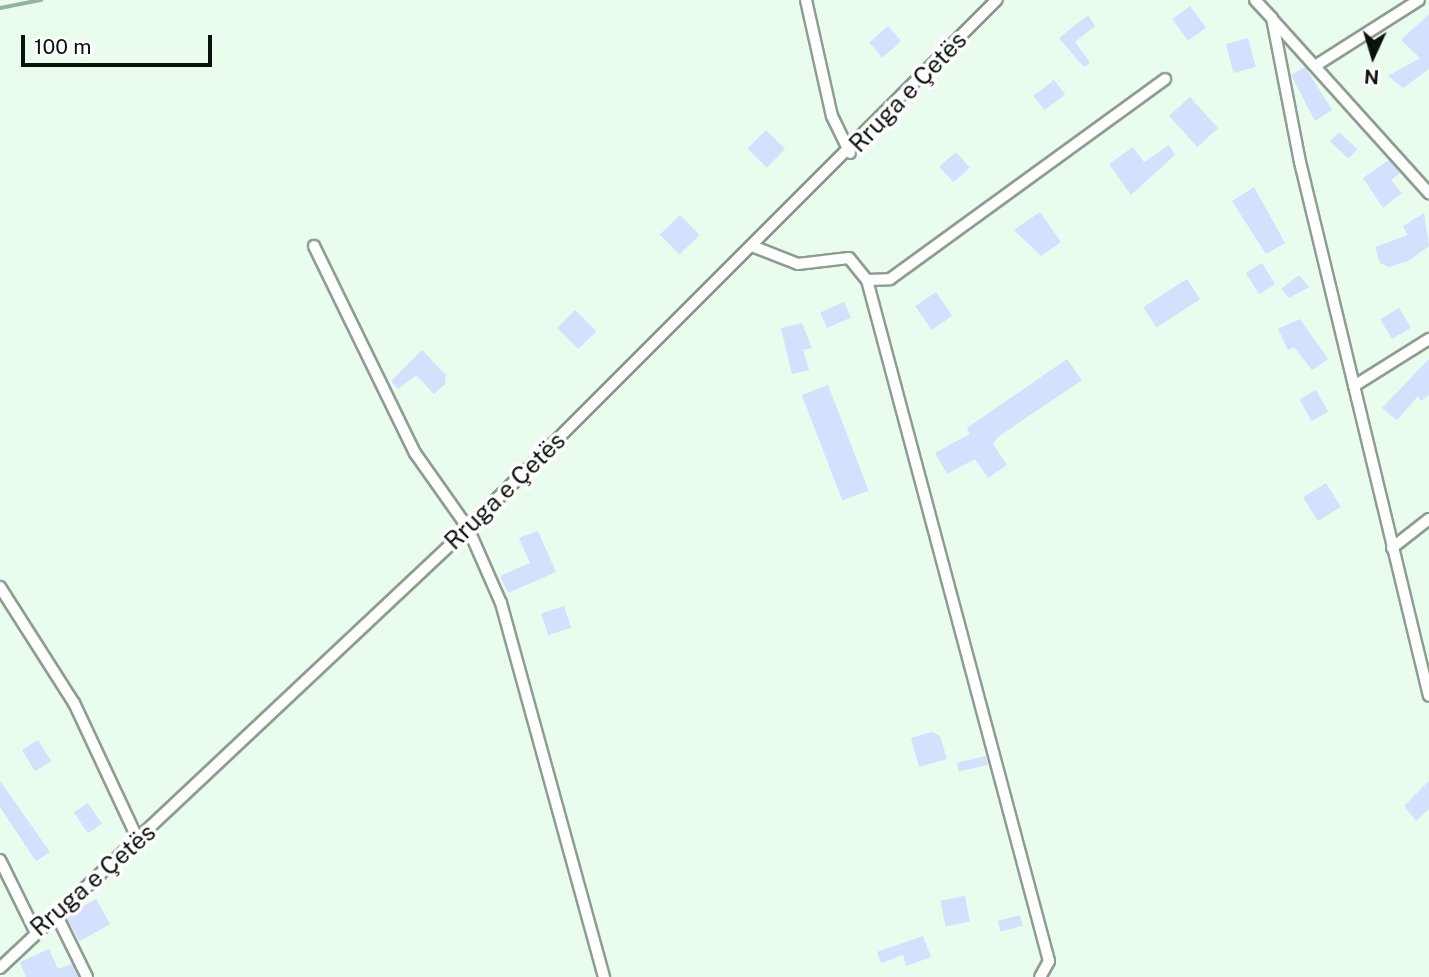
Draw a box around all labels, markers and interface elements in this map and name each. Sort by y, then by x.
scale bar [24,21,215,65]
north arrow [1338,21,1408,91]
street label: Rruga e Çetës [843,26,973,158]
text: 100 m [34,34,91,59]
text: N [1363,65,1380,88]
street label: Rruga e Çetës [439,426,571,556]
street label: Rruga e Çetës [24,818,162,942]

